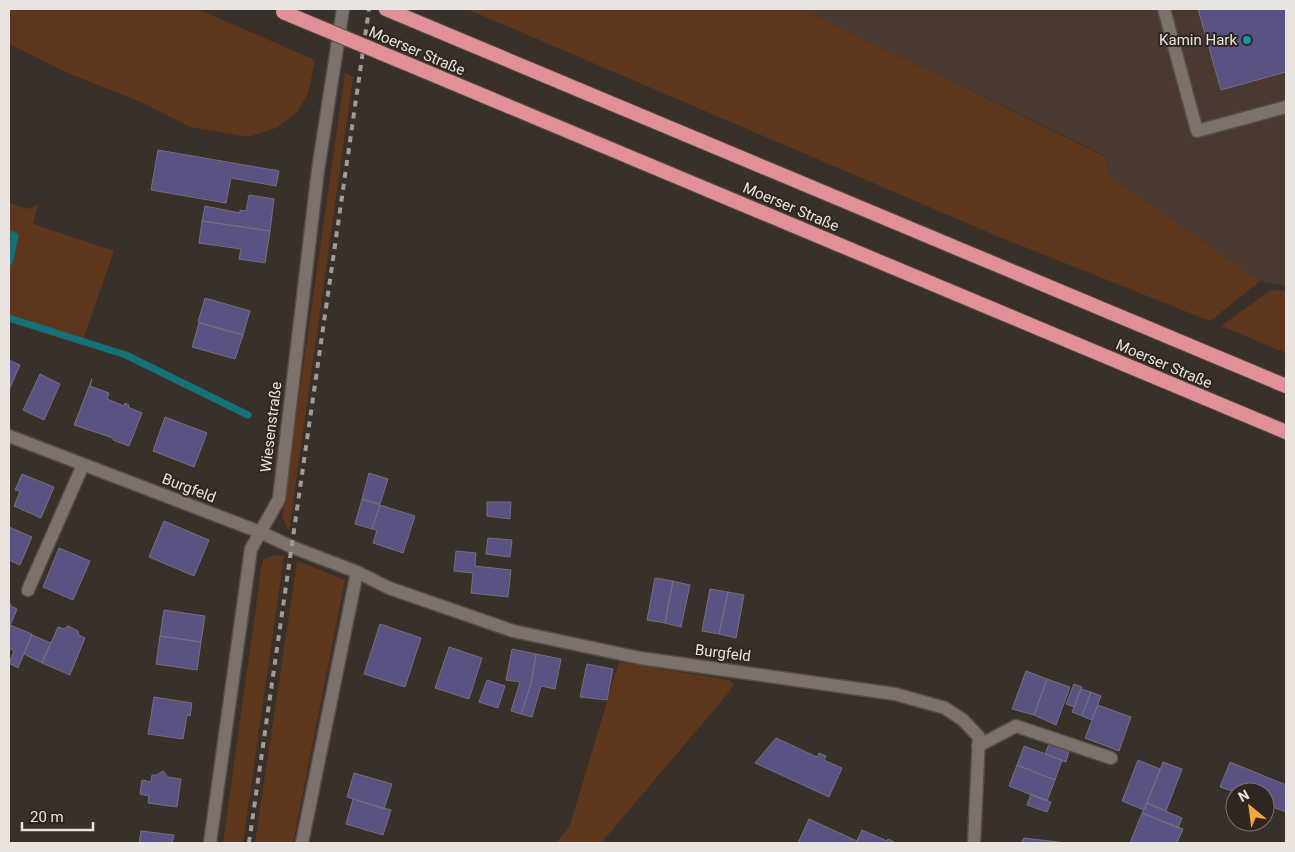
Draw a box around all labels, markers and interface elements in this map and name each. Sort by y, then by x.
street label: Moerser Straße [366,23,468,79]
place label: Kamin Hark [1159,31,1237,49]
marker: Kamin Hark [1241,34,1253,46]
street label: Moerser Straße [740,179,842,235]
street label: Moerser Straße [1113,336,1215,392]
street label: Wiesenstraße [256,381,286,473]
street label: Burgfeld [160,470,218,506]
street label: Burgfeld [694,641,752,665]
north arrow [1225,782,1275,832]
text: N [1235,786,1252,805]
scale bar [22,800,94,832]
text: 20 m [30,808,64,826]

